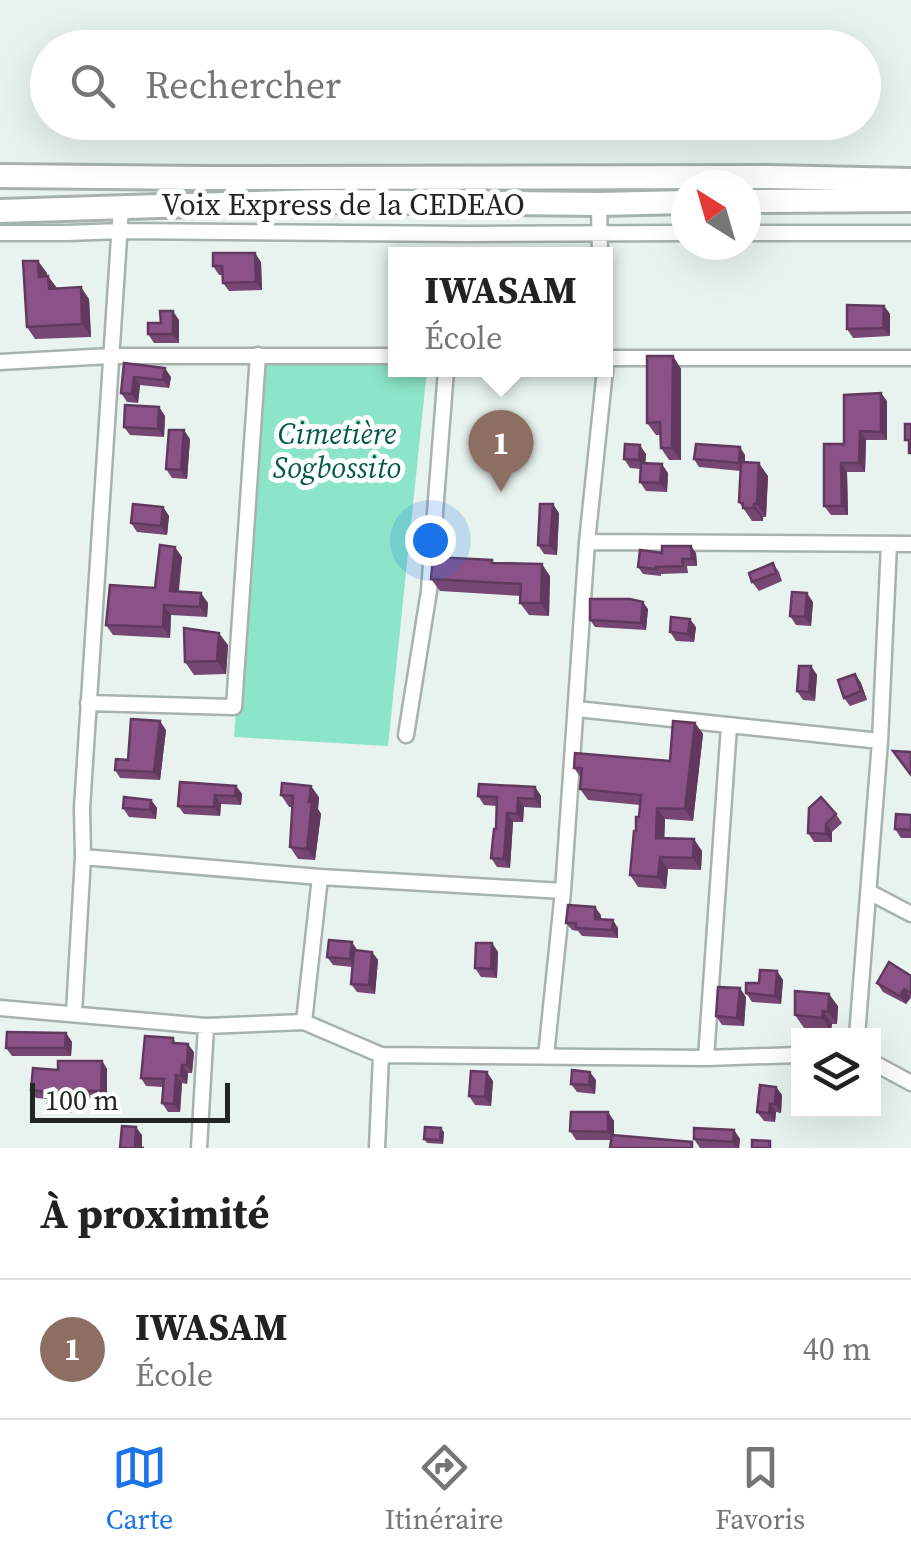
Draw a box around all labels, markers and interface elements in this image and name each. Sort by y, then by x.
search box [30,30,881,140]
icon: search [65,58,120,113]
text: Rechercher [145,59,341,111]
north arrow [671,170,761,260]
street label: Voix Express de la CEDEAO [161,184,525,225]
popup [388,247,613,377]
text: IWASAM [424,264,577,316]
text: École [424,316,502,360]
pin: 1 [468,410,534,492]
park label: Cimetière Sogbossito [273,413,401,488]
your location [405,515,456,566]
map controls [791,1028,881,1118]
button: layers [791,1028,881,1118]
scale bar [30,1078,230,1122]
text: 100 m [45,1081,119,1119]
text: À proximité [40,1184,269,1242]
text: IWASAM [135,1301,288,1353]
text: 1 [64,1327,81,1371]
text: 40 m [803,1327,871,1371]
text: École [135,1353,213,1397]
tab: Carte [106,1440,173,1538]
tab: Itinéraire [385,1440,504,1538]
tab: Favoris [715,1440,805,1538]

